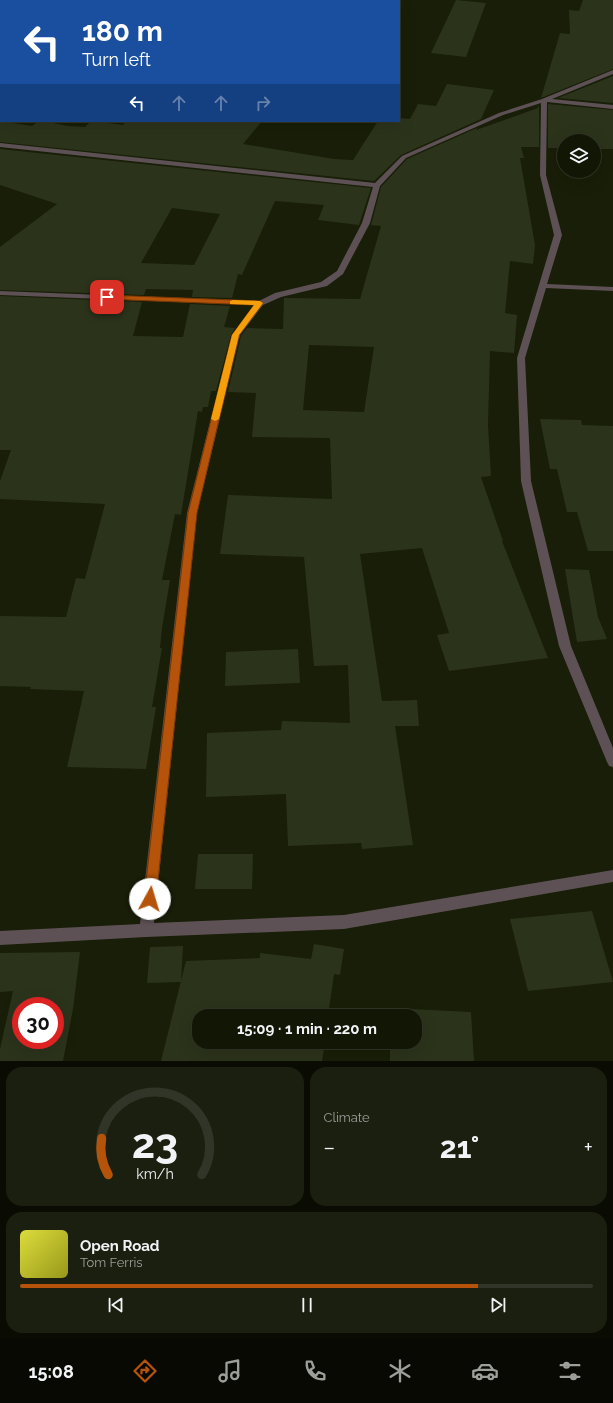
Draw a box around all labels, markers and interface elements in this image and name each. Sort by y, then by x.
text: 180 m [82,15,163,48]
icon: left [16,16,68,68]
text: Turn left [82,49,151,70]
icon: left [126,92,148,114]
icon: ahead [168,92,190,114]
icon: ahead [210,92,232,114]
icon: right [252,92,274,114]
map controls [557,134,601,178]
button: layers [557,134,601,178]
pin [90,280,124,314]
icon: arrive [96,286,118,308]
position arrow [129,878,171,920]
speed limit sign: 30 [12,997,64,1049]
text: 15:09 · 1 min · 220 m [237,1020,377,1038]
text: Climate [324,1110,370,1125]
text: 23 [131,1118,178,1167]
text: 21° [440,1130,479,1165]
text: − [324,1134,335,1160]
text: + [584,1134,593,1160]
text: km/h [136,1165,174,1181]
text: Open Road [80,1237,160,1255]
text: Tom Ferris [80,1255,143,1270]
icon: previous [105,1294,127,1316]
icon: pause [296,1294,318,1316]
icon: next [487,1294,509,1316]
icon: directions [131,1357,159,1385]
icon: music [216,1357,244,1385]
icon: phone [301,1357,329,1385]
icon: climate [386,1357,414,1385]
icon: car [471,1357,499,1385]
icon: filters [556,1357,584,1385]
text: 15:08 [29,1361,74,1382]

